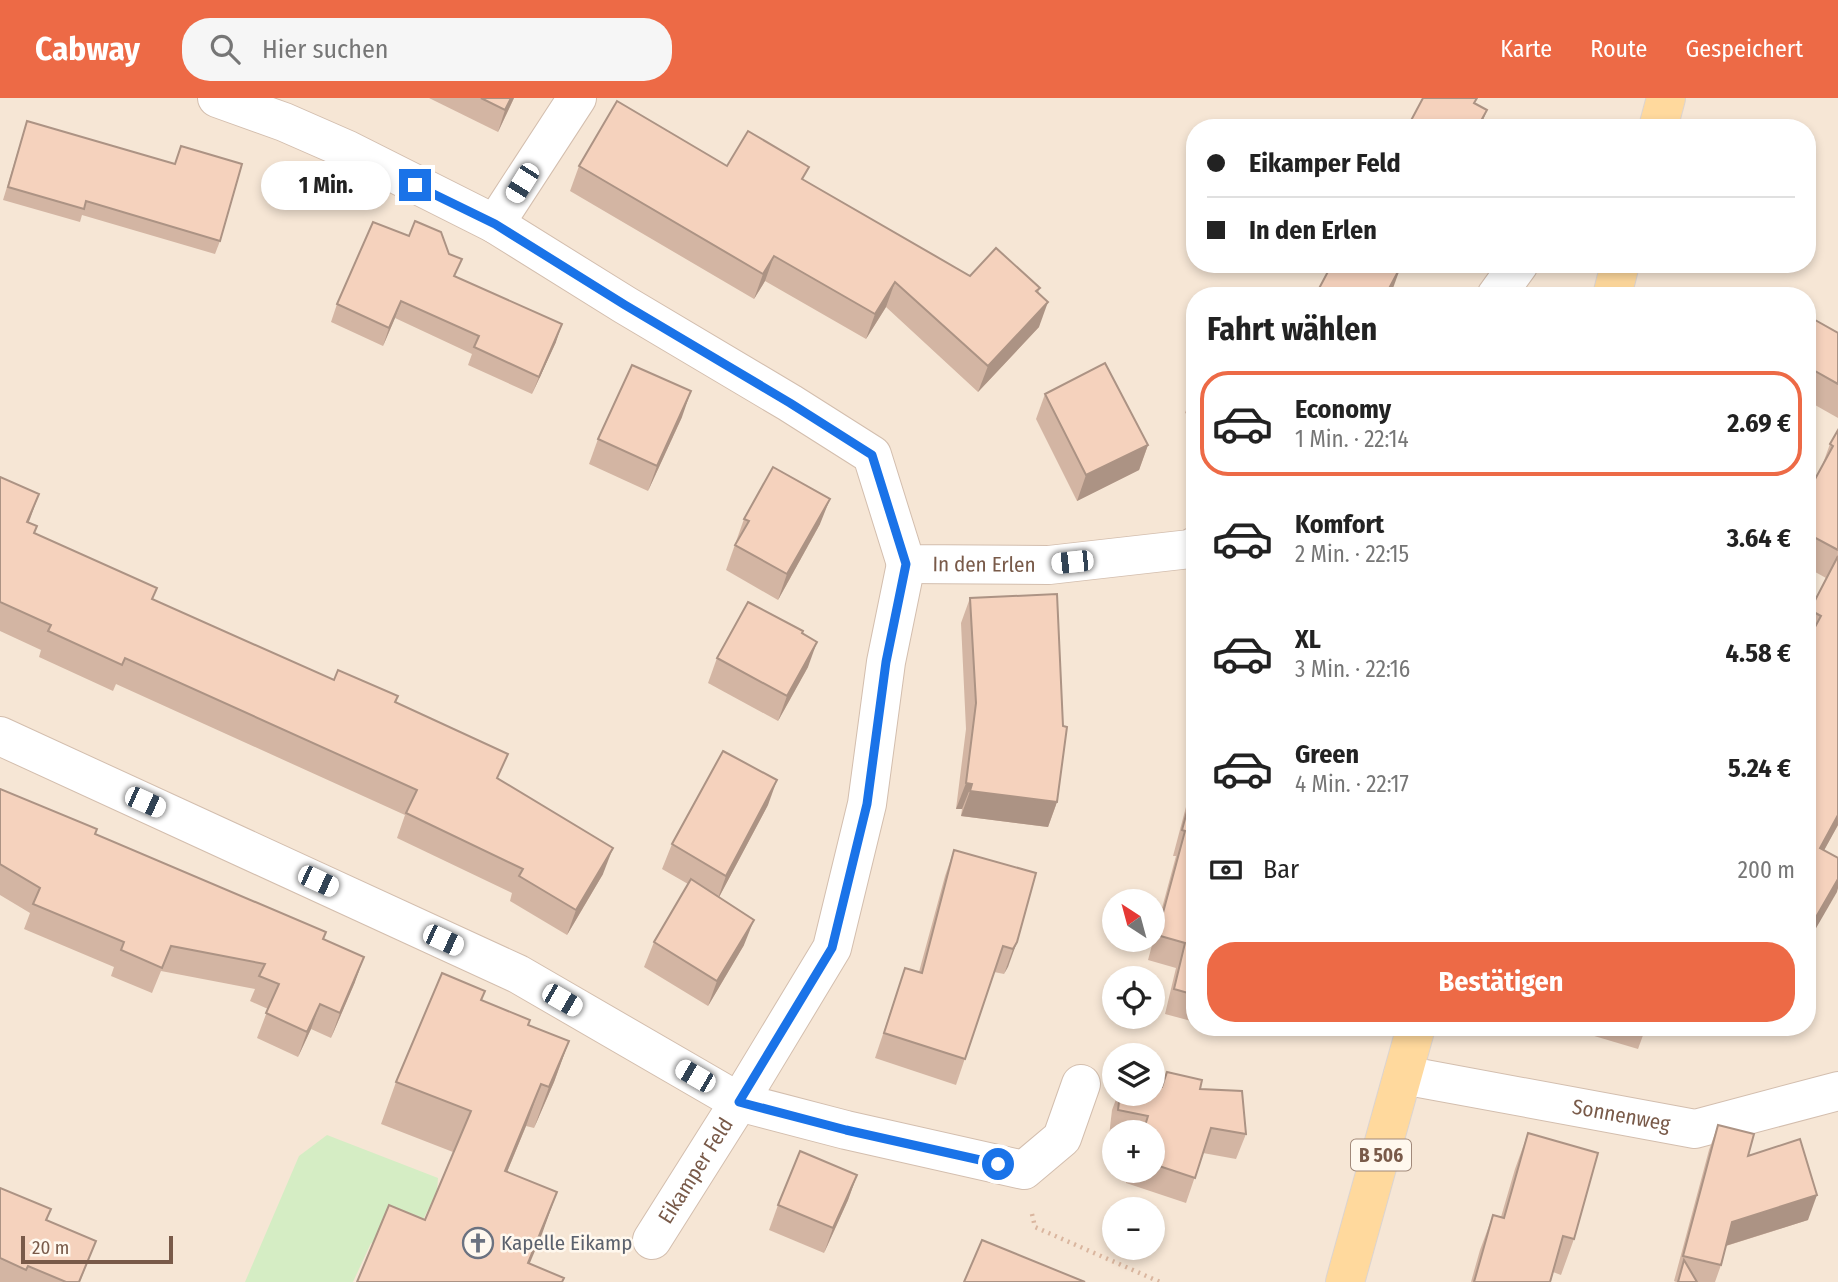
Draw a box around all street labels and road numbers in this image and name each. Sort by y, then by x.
street label: In den Erlen [932,551,1036,578]
street label: Sonnenweg [1570,1094,1673,1137]
street label: Eikamper Feld [653,1113,739,1229]
road number: B 506 [1351,1140,1411,1170]

